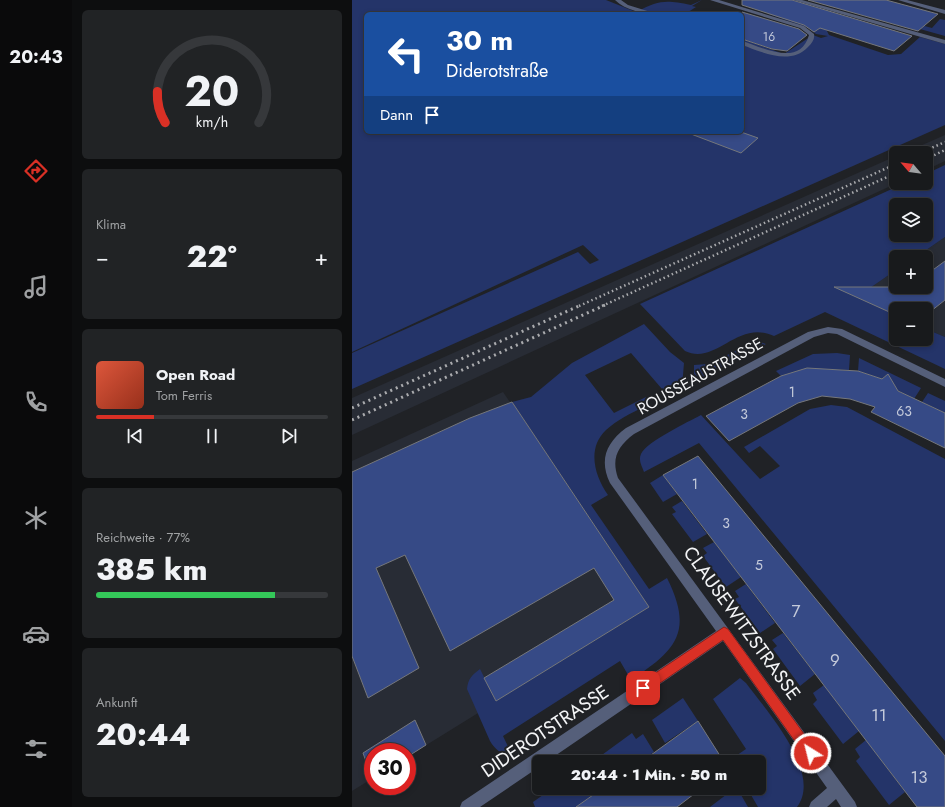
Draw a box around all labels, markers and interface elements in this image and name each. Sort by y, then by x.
text: 30 m [446,20,513,61]
icon: left [380,28,432,80]
house number: 16 [763,28,775,46]
text: 20:43 [9,44,63,70]
text: Diderotstraße [446,58,548,84]
text: 20 [185,61,239,122]
text: Dann [380,104,413,126]
icon: arrive [421,104,443,126]
text: km/h [196,111,228,131]
north arrow [889,146,933,190]
map controls [889,146,933,346]
icon: directions [22,157,50,185]
button: layers [889,198,933,242]
text: Klima [96,215,126,234]
text: 22° [187,235,237,278]
text: − [96,241,109,273]
text: + [314,241,328,273]
button: + [889,250,933,294]
icon: music [22,273,50,301]
button: − [889,302,933,346]
street label: ROUSSEAUSTRASSE [633,332,767,420]
text: Open Road [156,364,235,386]
house number: 1 [789,382,795,402]
text: Tom Ferris [156,386,212,405]
icon: phone [22,388,50,416]
house number: 63 [896,401,912,421]
house number: 3 [740,404,748,424]
icon: previous [124,425,146,447]
icon: pause [201,425,223,447]
icon: next [278,425,300,447]
house number: 1 [692,474,698,494]
icon: climate [22,504,50,532]
house number: 3 [722,513,730,533]
text: Reichweite · 77% [96,528,190,547]
street label: CLAUSEWITZSTRASSE [677,540,807,706]
text: 385 km [96,548,207,591]
house number: 5 [755,555,763,575]
house number: 7 [792,599,801,623]
icon: car [22,620,50,648]
house number: 9 [830,648,840,672]
pin [626,671,660,705]
icon: arrive [632,677,654,699]
street label: DIDEROTSTRASSE [476,678,614,784]
text: Ankunft [96,693,137,712]
house number: 11 [871,703,887,727]
text: 20:44 [96,713,191,756]
position arrow [790,732,832,774]
icon: filters [22,735,50,763]
speed limit sign: 30 [364,743,416,795]
text: 20:44 · 1 Min. · 50 m [571,764,727,786]
house number: 13 [911,765,927,789]

